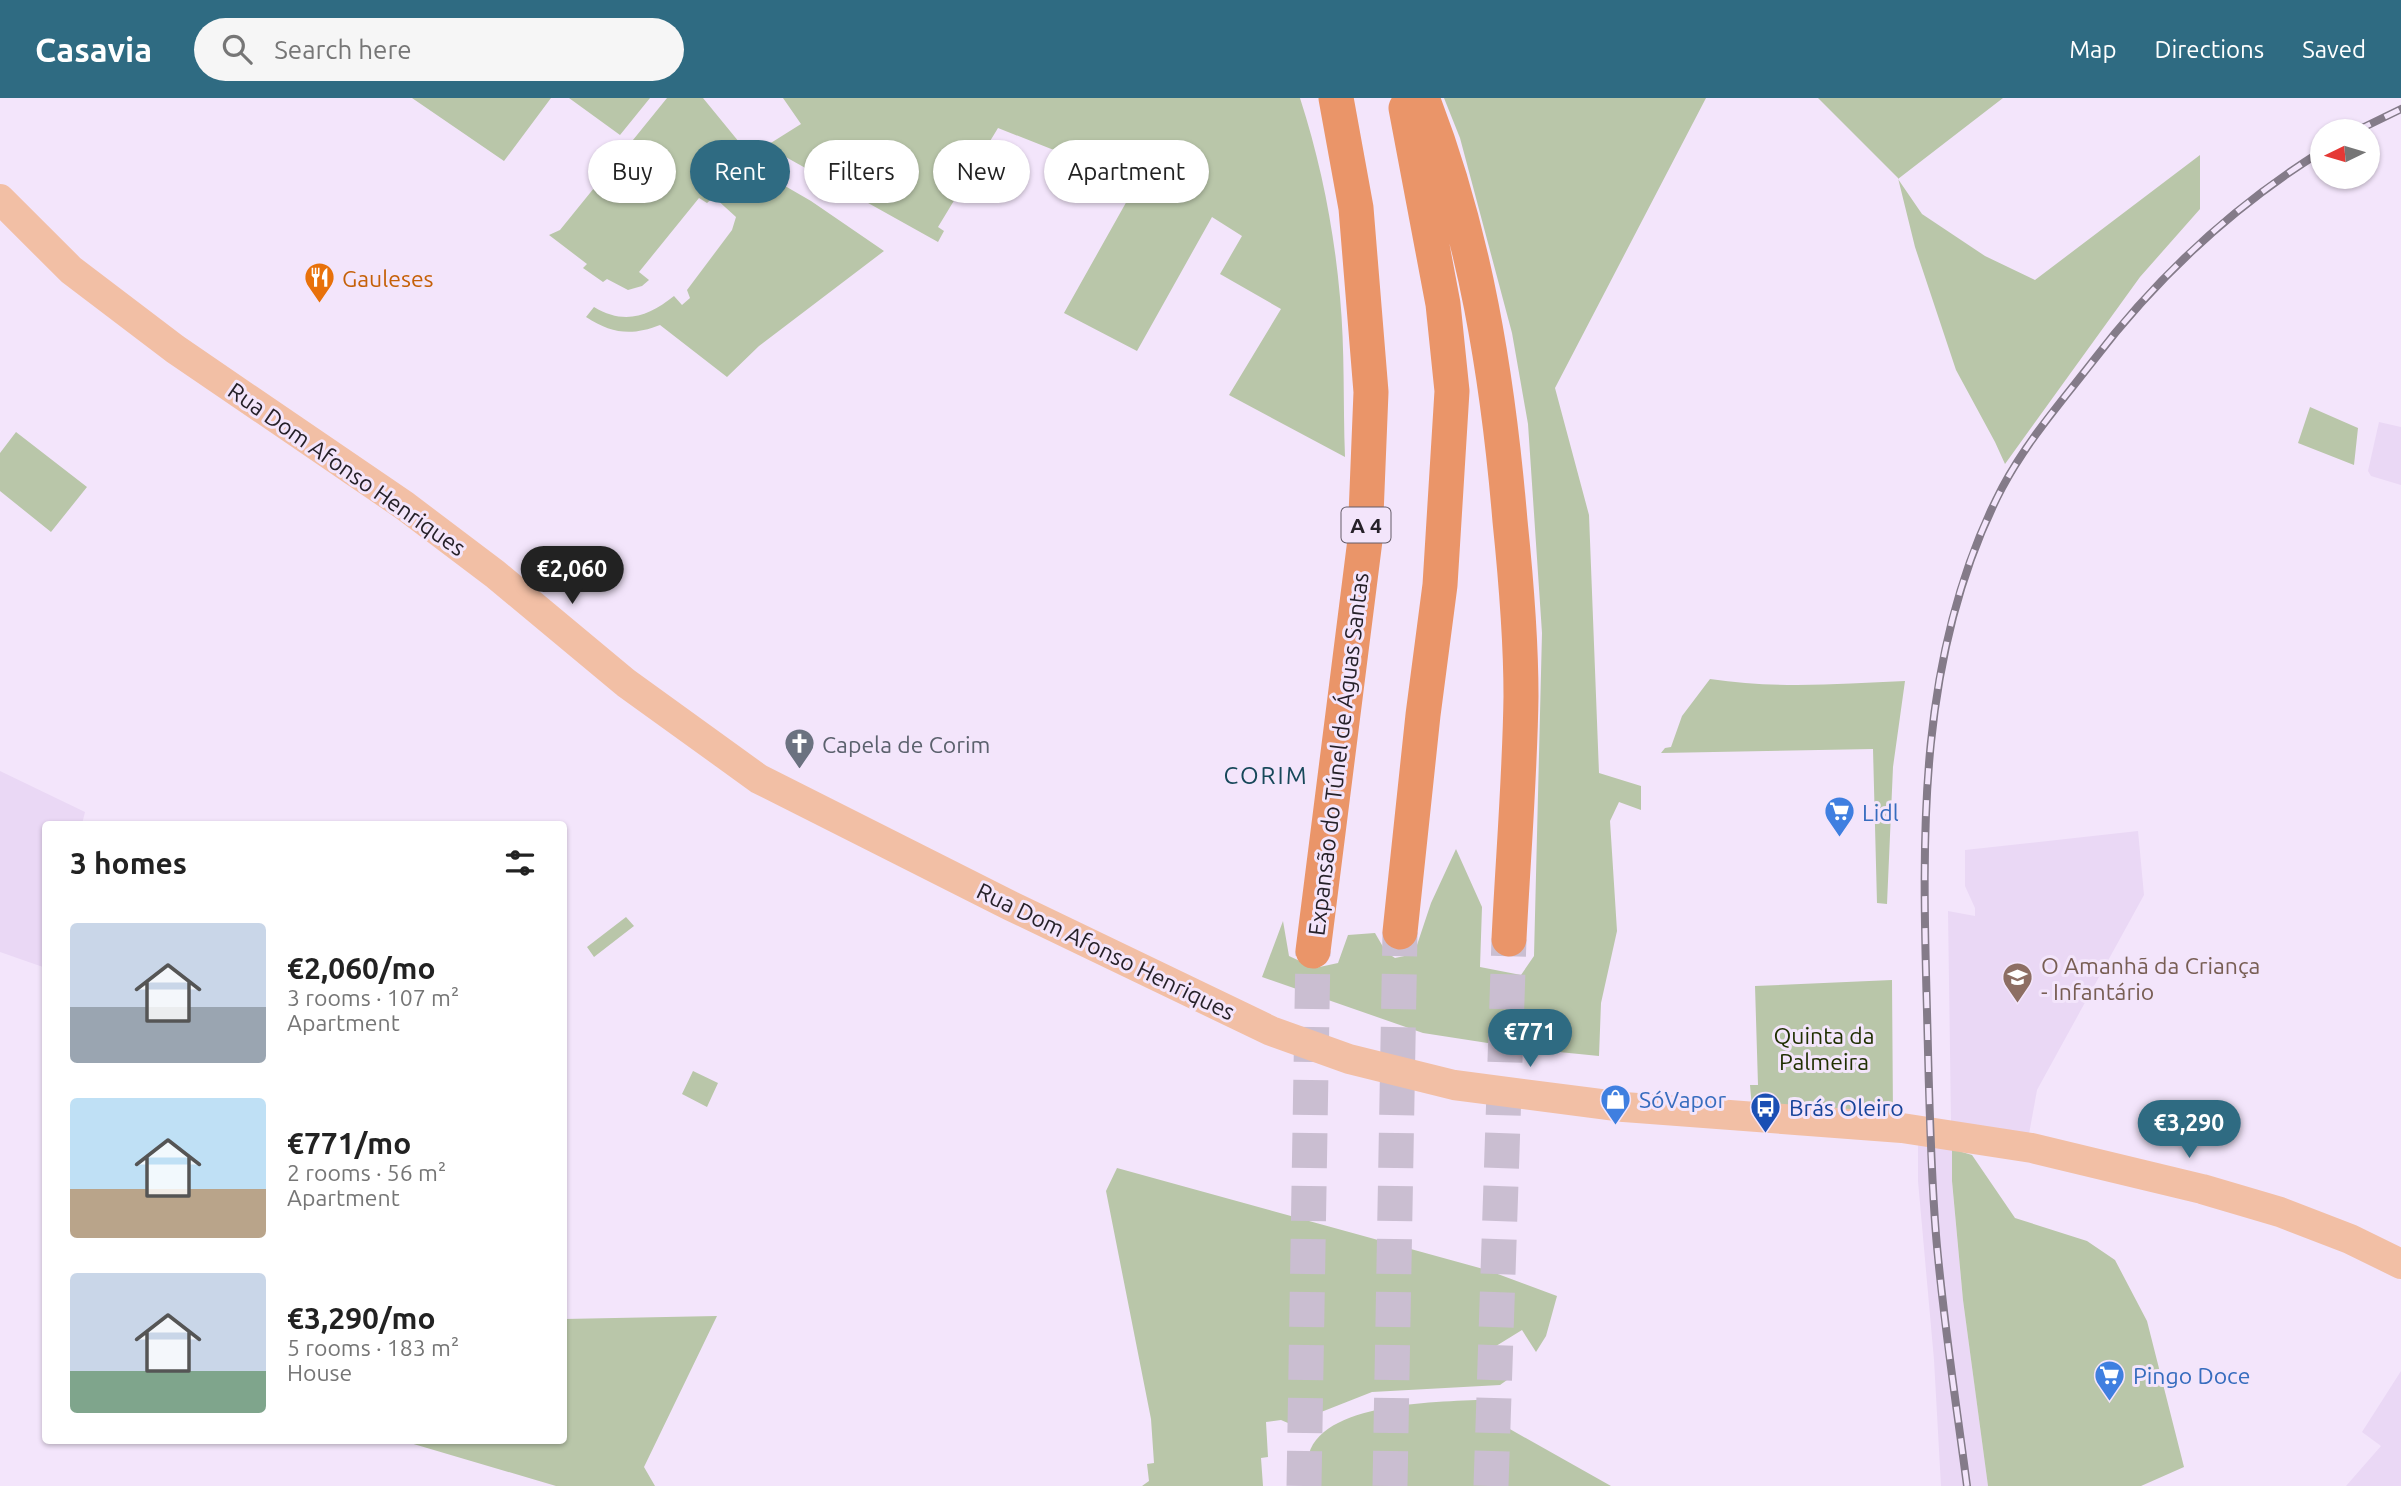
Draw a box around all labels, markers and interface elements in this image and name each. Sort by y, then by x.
search box [194,18,684,81]
icon: search [218,30,256,68]
text: Casavia [35,31,152,68]
text: Search here [274,35,412,64]
text: Map [2069,36,2116,63]
text: Directions [2154,36,2264,63]
text: Saved [2302,36,2366,63]
north arrow [2310,119,2380,189]
map controls [2310,119,2380,189]
chip: Buy [588,140,676,203]
chip: Rent [690,140,790,203]
chip: Filters [804,140,919,203]
chip: New [933,140,1030,203]
chip: Apartment [1044,140,1209,203]
restaurant icon: Gauleses [302,261,336,305]
place label: Gauleses [342,266,434,291]
street label: Rua Dom Afonso Henriques [224,377,470,561]
road number: A 4 [1342,508,1390,542]
pin: €2,060 [515,546,629,606]
text: €2,060 [537,556,607,581]
street label: Expansão do Túnel de Águas Santas [1302,571,1373,937]
church icon: Capela de Corim [782,727,816,771]
place label: Capela de Corim [822,732,990,757]
district label: CORIM [1223,762,1309,789]
supermarket icon: Lidl [1822,795,1856,839]
place label: Lidl [1862,800,1899,825]
icon: filters [501,844,539,882]
text: 3 homes [70,846,187,880]
street label: Rua Dom Afonso Henriques [973,878,1239,1024]
icon: home [126,951,210,1035]
text: €2,060/mo [287,951,436,985]
place label: O Amanhã da Criança - Infantário [2041,953,2260,1004]
school or university icon: O Amanhã da Criança - Infantário [2001,961,2035,1005]
text: 3 rooms · 107 m² [287,985,459,1010]
text: Apartment [287,1010,400,1035]
pin: €771 [1489,1010,1571,1069]
text: €771 [1504,1019,1556,1044]
park label: Quinta da Palmeira [1773,1023,1875,1074]
shop icon: SóVapor [1599,1082,1633,1126]
place label: SóVapor [1639,1087,1726,1112]
bus stop icon: Brás Oleiro [1749,1090,1783,1134]
place label: Brás Oleiro [1789,1095,1904,1120]
pin: €3,290 [2132,1100,2246,1160]
text: €3,290 [2154,1110,2224,1135]
icon: home [126,1126,210,1210]
text: €771/mo [287,1126,411,1160]
text: 2 rooms · 56 m² [287,1160,446,1185]
text: Apartment [287,1185,400,1210]
icon: home [126,1301,210,1385]
text: €3,290/mo [287,1301,436,1335]
text: 5 rooms · 183 m² [287,1335,459,1360]
supermarket icon: Pingo Doce [2093,1358,2127,1402]
text: House [287,1360,352,1385]
place label: Pingo Doce [2133,1363,2250,1388]

